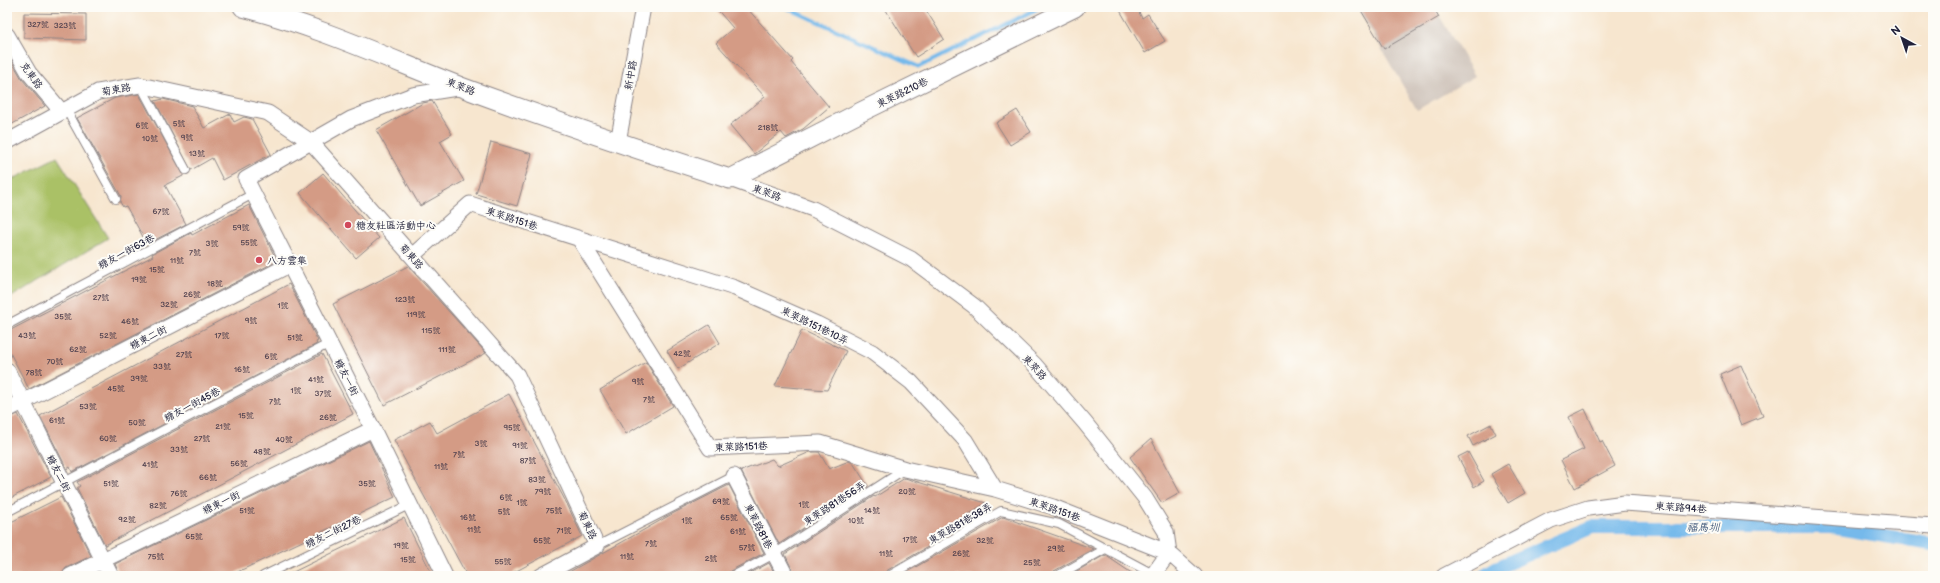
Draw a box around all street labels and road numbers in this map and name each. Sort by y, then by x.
street label: 新中路 [622,59,639,91]
street label: 克東路 [18,60,45,91]
street label: 東萊路210巷 [875,75,931,110]
street label: 東萊路 [444,76,477,98]
street label: 菊東路 [100,81,132,98]
street label: 東萊路 [751,182,783,204]
street label: 東萊路151巷 [484,205,540,233]
street label: 糖友一街63巷 [96,232,158,272]
street label: 菊東路 [397,242,426,272]
street label: 東萊路151巷10弄 [779,304,850,347]
street label: 糖東二街 [128,323,169,352]
street label: 東萊路 [1020,353,1049,383]
street label: 糖友一街 [332,357,361,398]
street label: 糖友一街45巷 [162,385,223,425]
street label: 東萊路151巷 [714,440,769,454]
street label: 糖友二街 [44,453,73,494]
street label: 東萊路81巷56弄 [801,479,868,528]
street label: 糖東一街 [201,489,242,517]
street label: 東萊路151巷 [1027,496,1083,525]
street label: 東萊路94巷 [1655,500,1708,516]
street label: 東萊路81巷38弄 [926,501,995,547]
street label: 東萊路81巷 [741,502,775,552]
street label: 菊東路 [575,509,599,542]
street label: 糖友二街27巷 [303,513,364,551]

